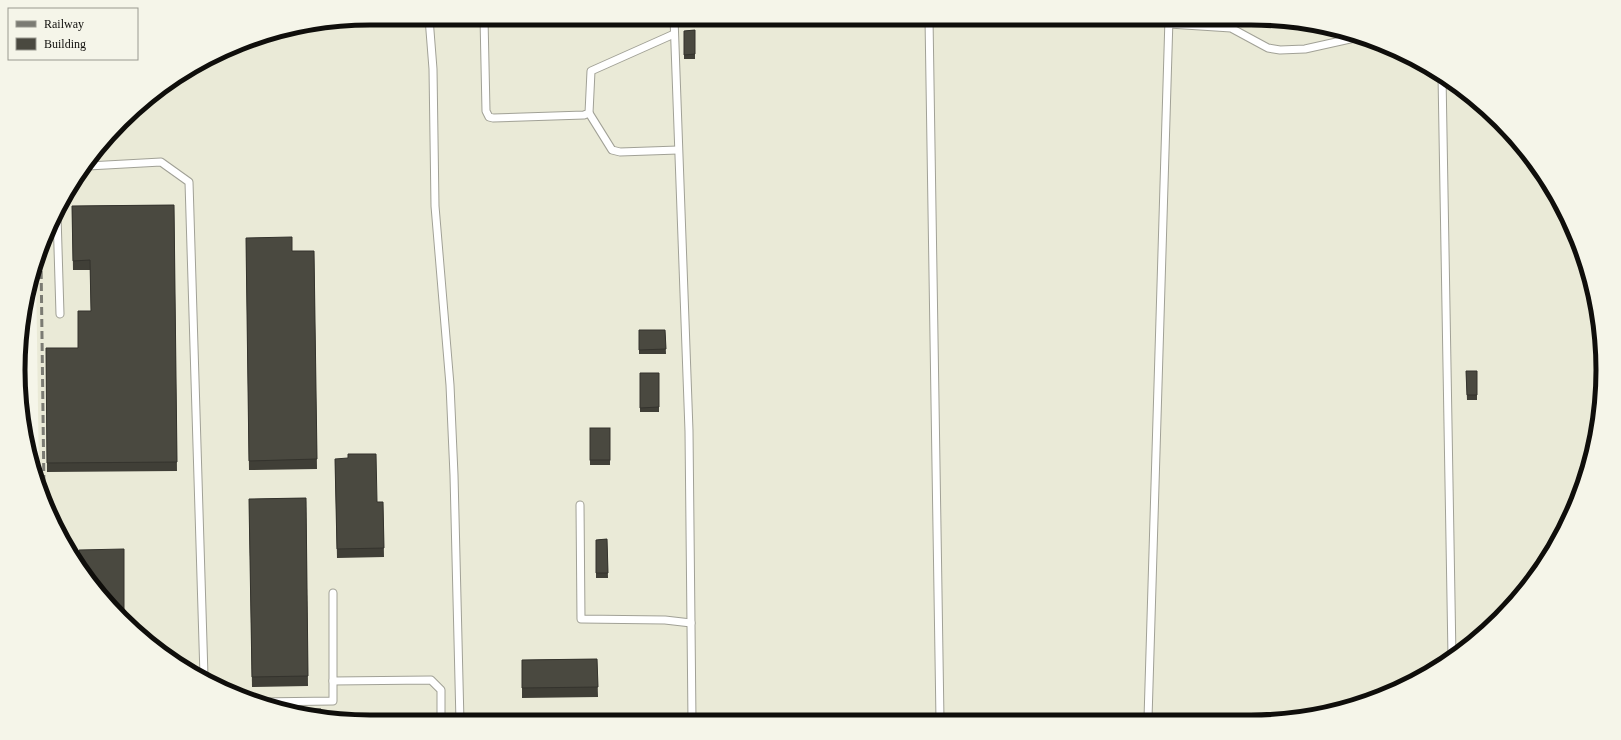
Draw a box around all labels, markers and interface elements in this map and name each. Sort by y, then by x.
legend [8,8,138,60]
text: Railway [44,17,84,31]
text: Building [44,37,86,51]

